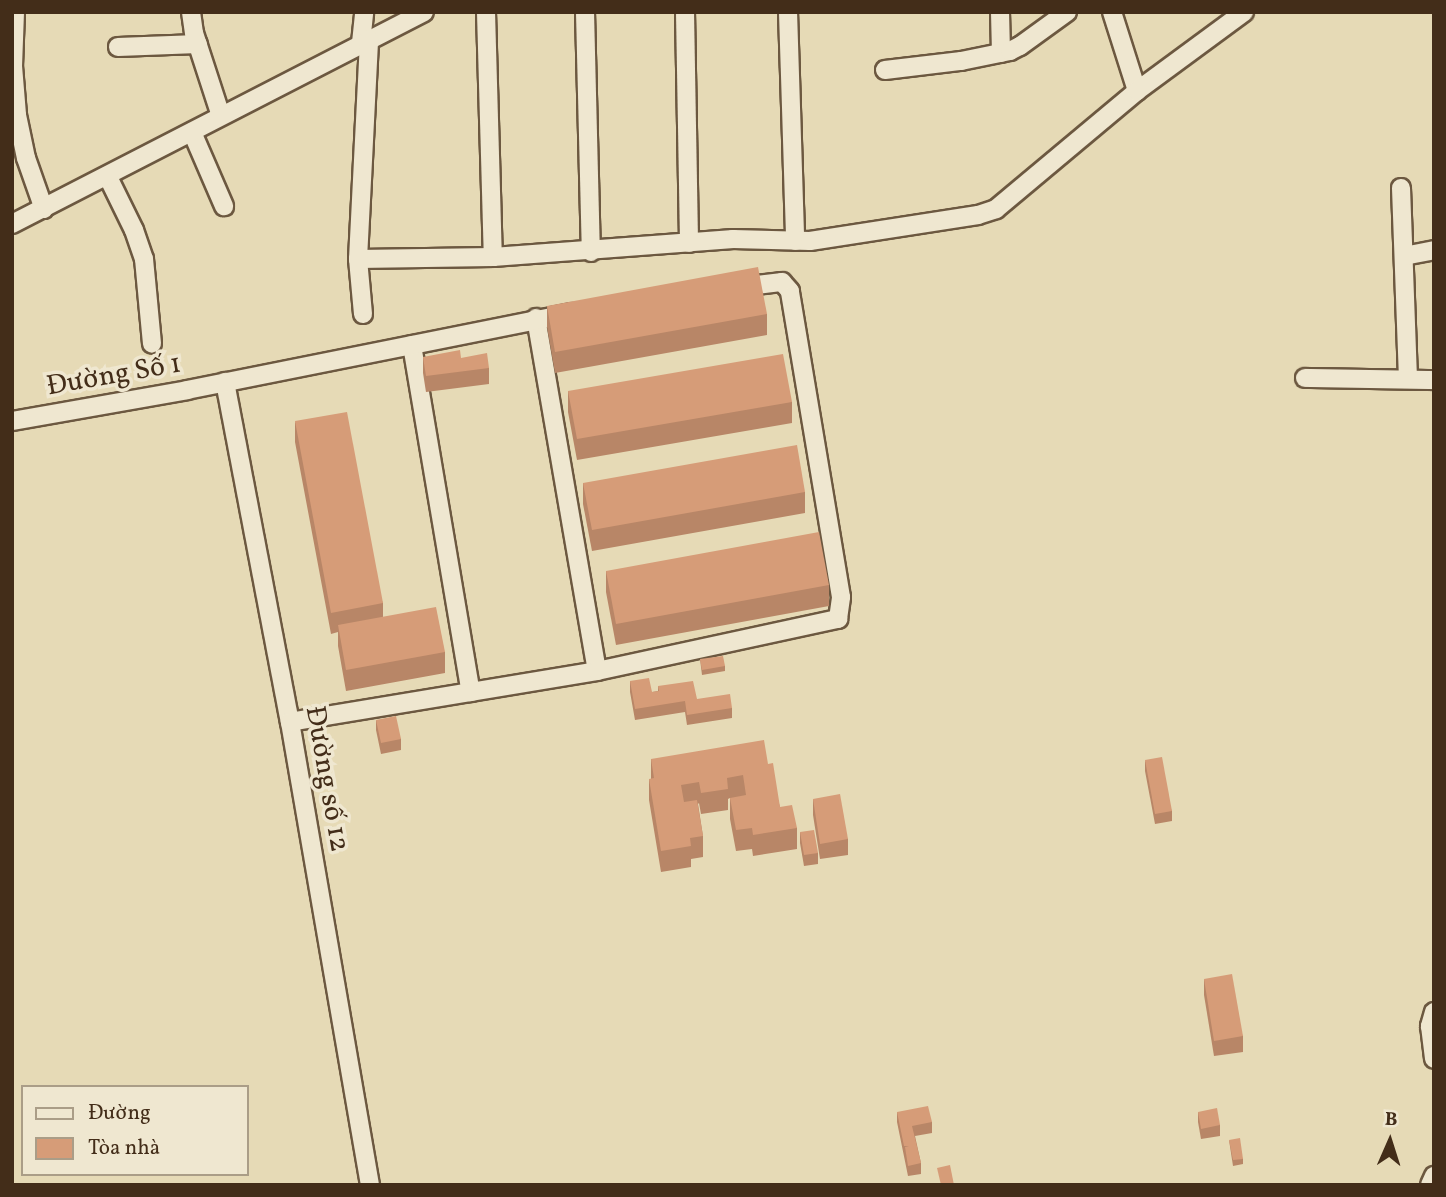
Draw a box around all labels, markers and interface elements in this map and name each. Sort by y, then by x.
street label: Đường Số 1 [44,348,184,404]
street label: Đường số 12 [297,703,355,855]
legend [21,1085,248,1176]
text: Đường [88,1099,151,1128]
north arrow [1355,1106,1425,1176]
text: B [1384,1107,1398,1133]
text: Tòa nhà [88,1134,160,1163]

